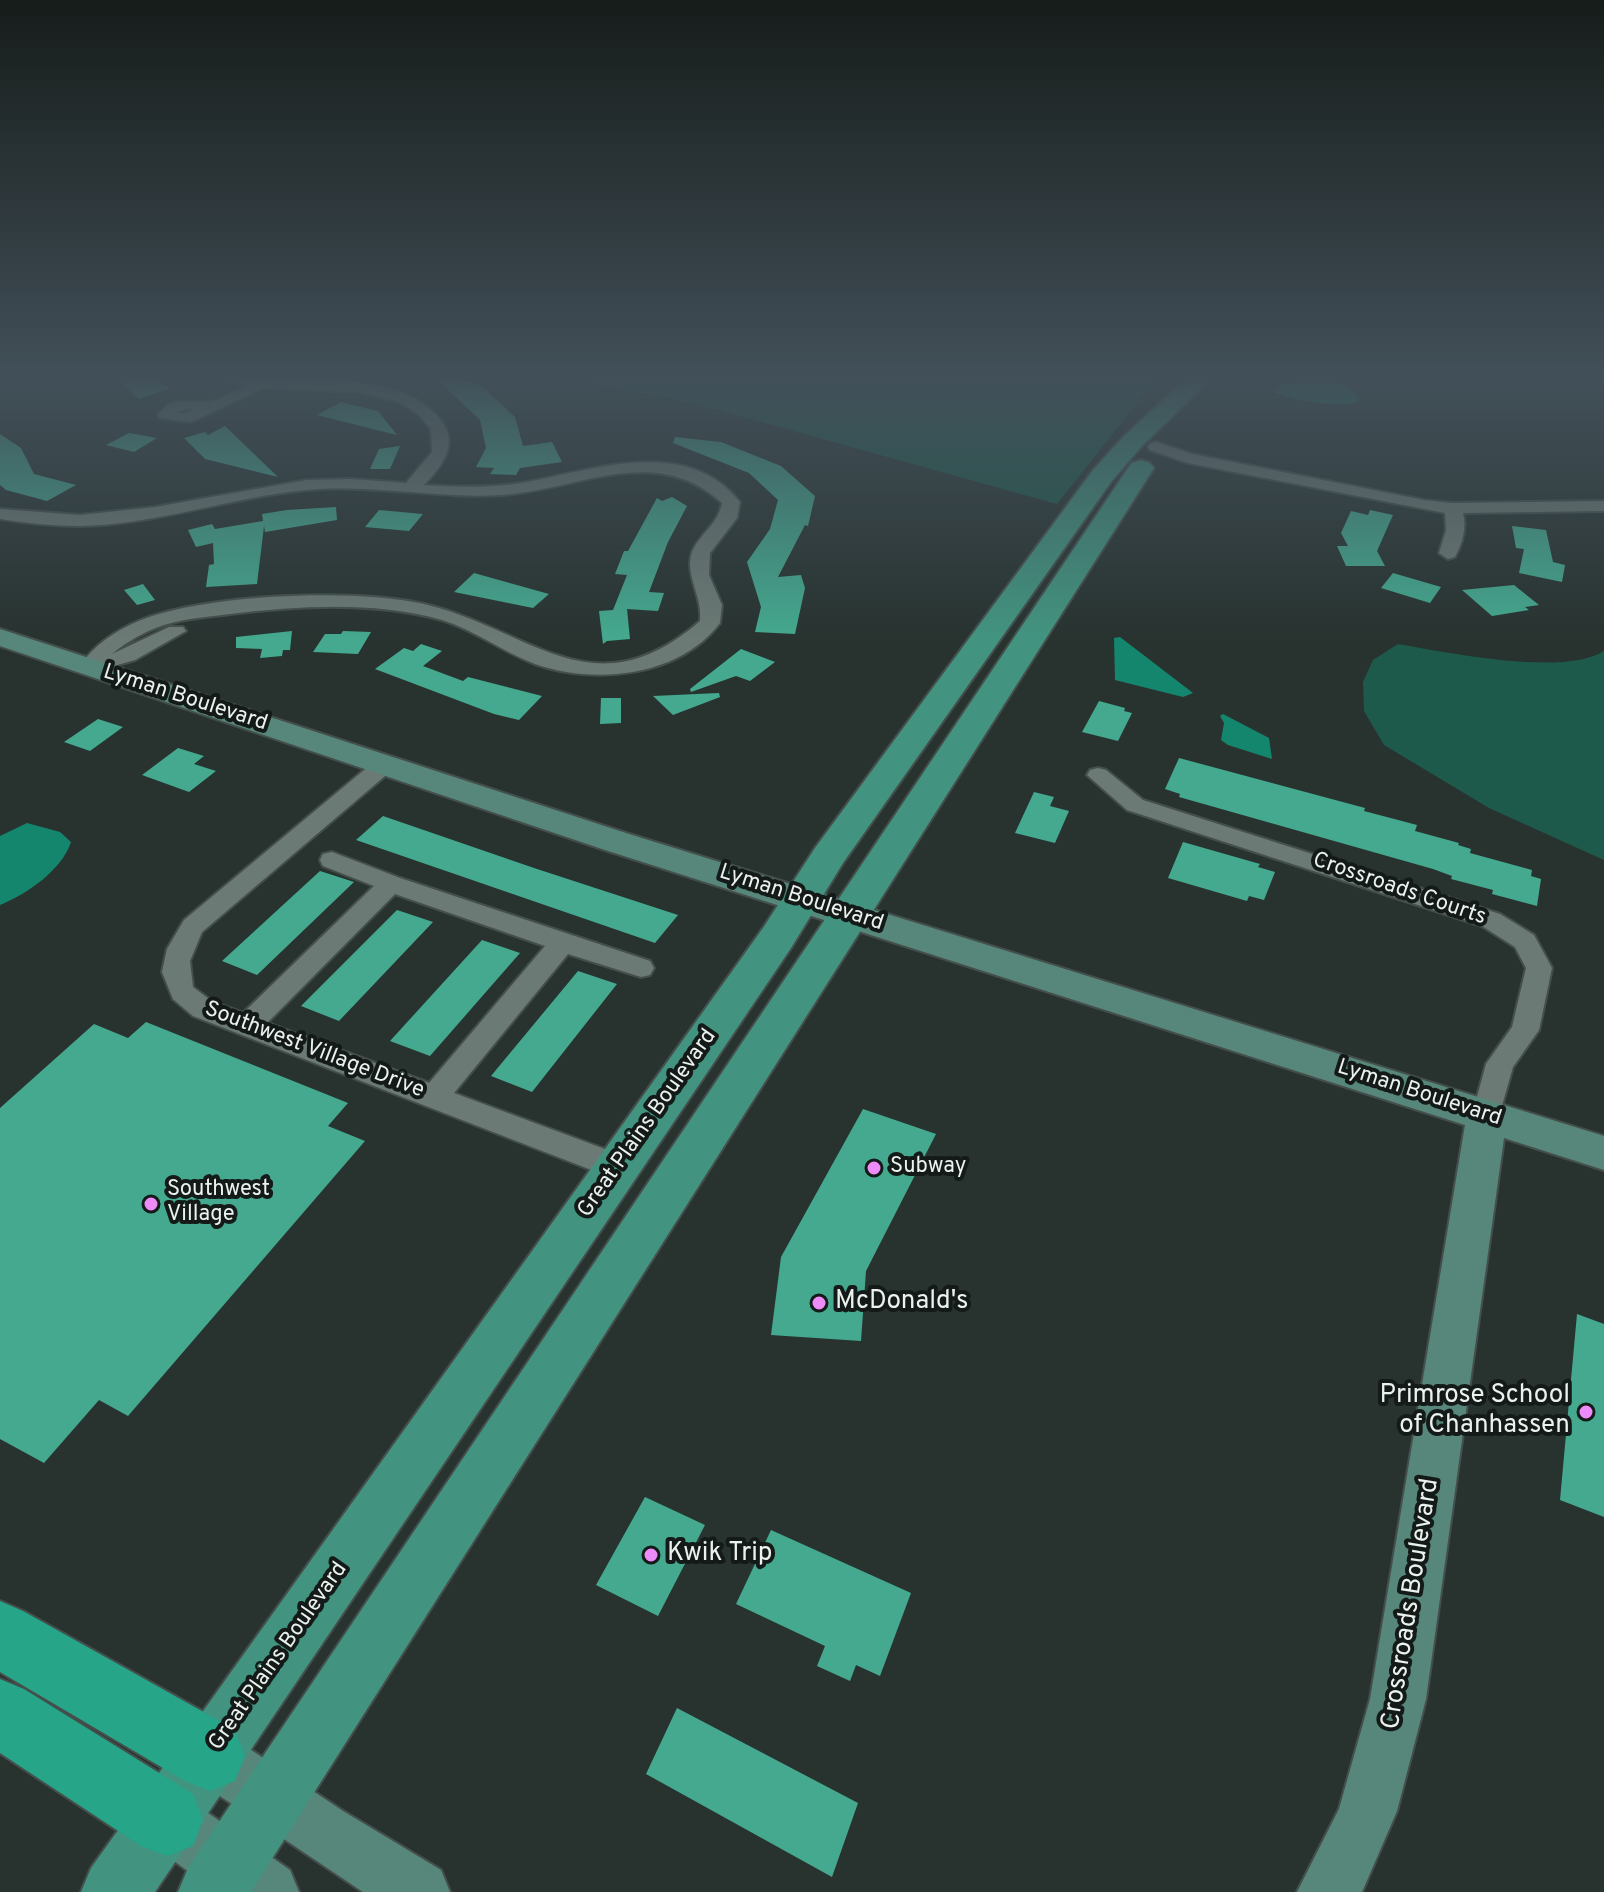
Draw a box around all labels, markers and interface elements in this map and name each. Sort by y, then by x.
street label: Lyman Boulevard [100,660,270,738]
street label: Crossroads Courts [1309,848,1489,932]
street label: Lyman Boulevard [716,860,886,938]
street label: Southwest Village Drive [201,997,427,1105]
street label: Great Plains Boulevard [573,1025,723,1223]
street label: Lyman Boulevard [1334,1055,1504,1133]
place label: Subway [890,1155,966,1181]
marker: Subway [865,1159,883,1177]
place label: Southwest Village [167,1178,270,1230]
marker: Southwest Village [142,1195,160,1213]
place label: McDonald's [835,1287,968,1319]
marker: McDonald's [810,1294,828,1312]
place label: Primrose School of Chanhassen [1380,1381,1570,1442]
marker: Primrose School of Chanhassen [1577,1403,1595,1421]
street label: Crossroads Boulevard [1377,1476,1447,1732]
place label: Kwik Trip [667,1539,773,1571]
marker: Kwik Trip [642,1546,660,1564]
street label: Great Plains Boulevard [204,1558,354,1756]

